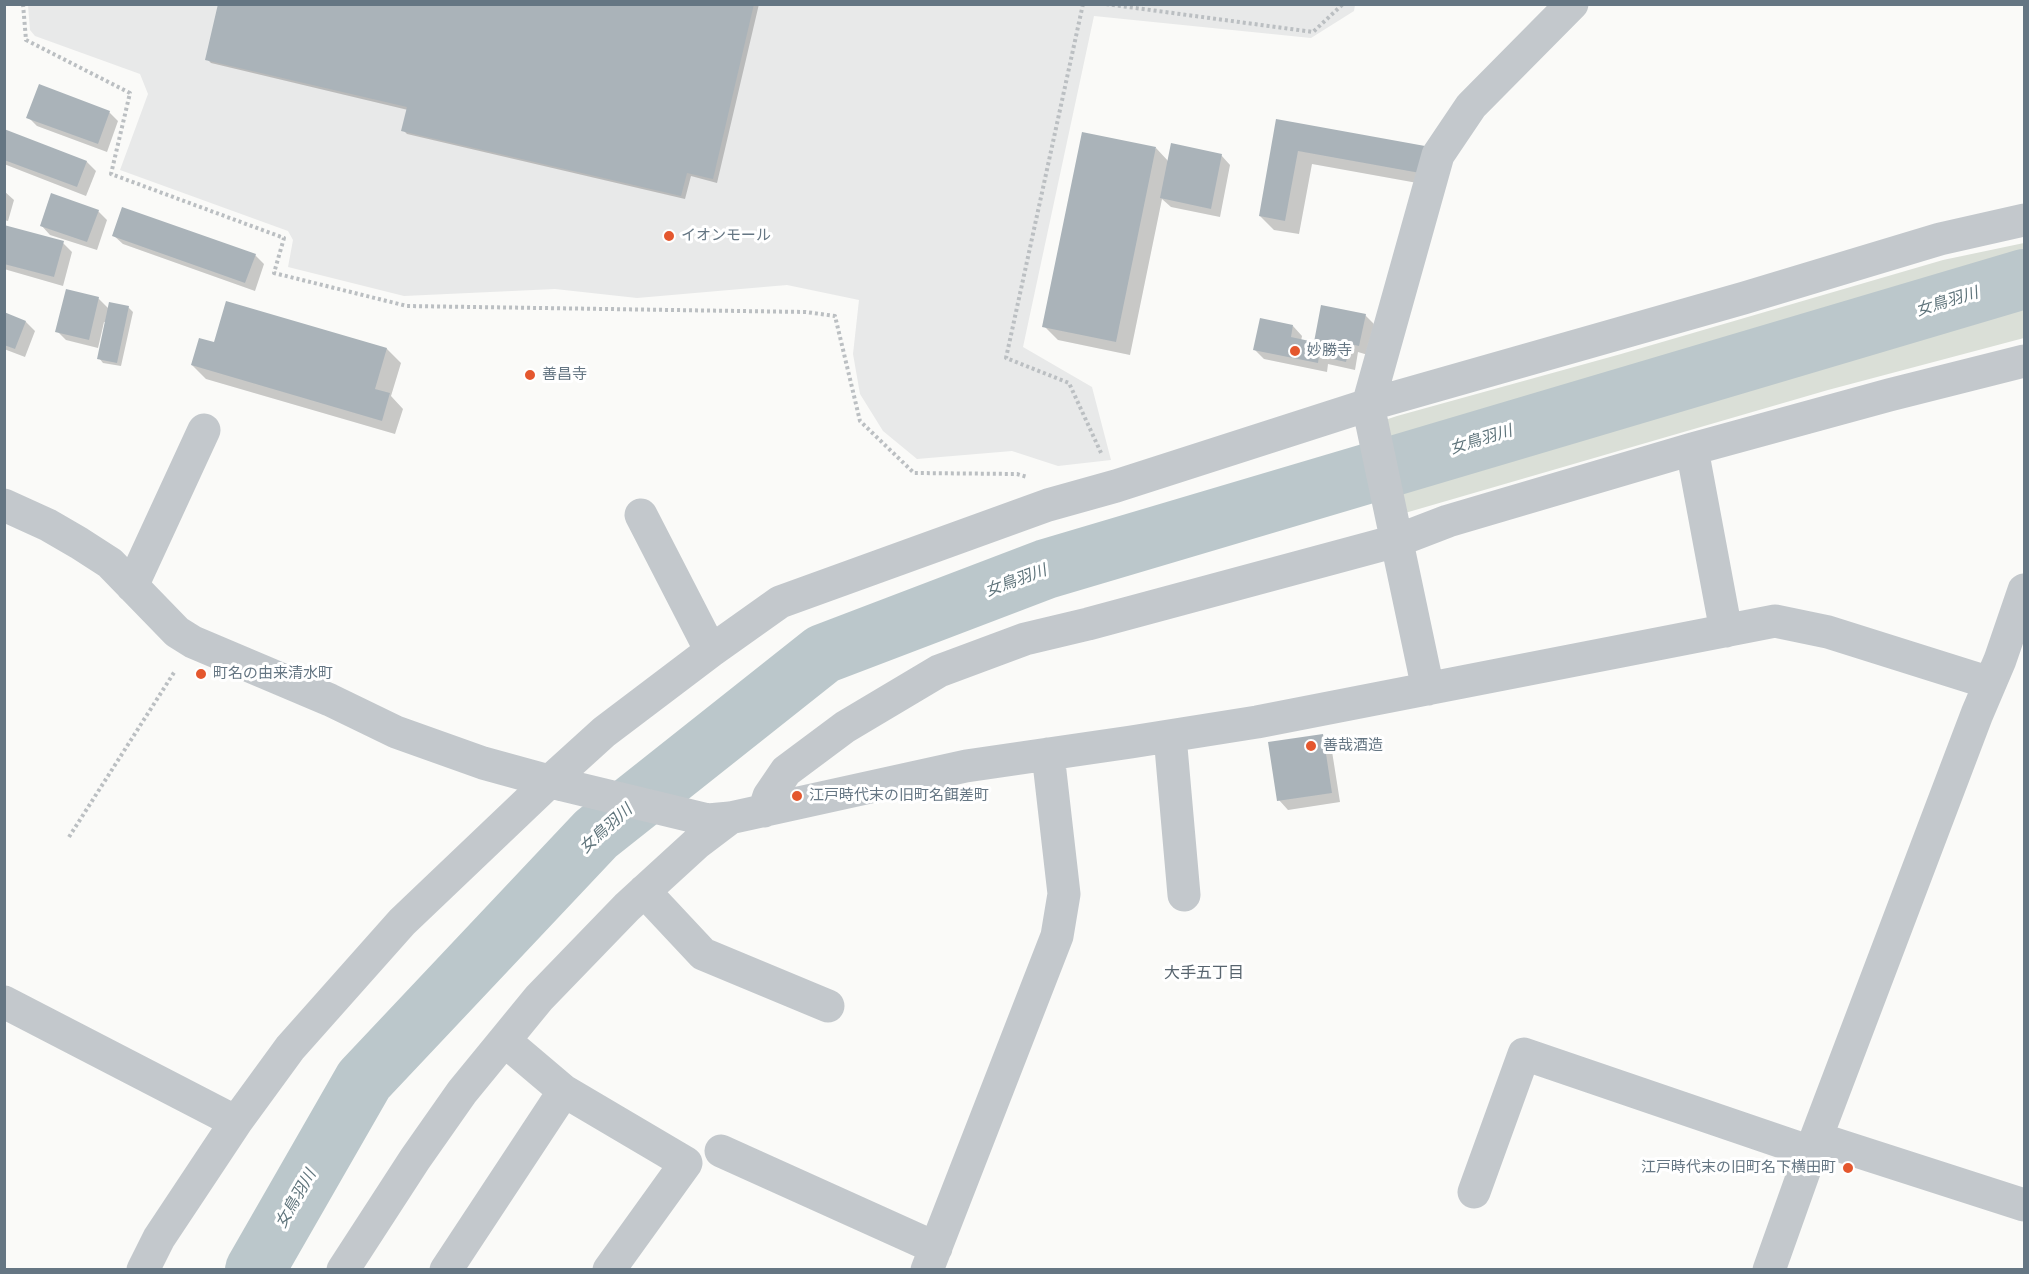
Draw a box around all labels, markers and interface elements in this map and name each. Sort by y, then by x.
place label: イオンモール [681,227,771,245]
marker: イオンモール [662,229,676,243]
water label: 女鳥羽川 [1914,283,1980,321]
place label: 妙勝寺 [1307,342,1352,360]
marker: 妙勝寺 [1288,344,1302,358]
place label: 善昌寺 [542,366,587,384]
marker: 善昌寺 [523,368,537,382]
water label: 女鳥羽川 [1448,421,1514,459]
water label: 女鳥羽川 [983,561,1049,601]
place label: 町名の由来清水町 [213,665,333,683]
marker: 町名の由来清水町 [194,667,208,681]
place label: 善哉酒造 [1323,737,1383,755]
marker: 善哉酒造 [1304,739,1318,753]
place label: 江戸時代末の旧町名餌差町 [809,787,989,805]
marker: 江戸時代末の旧町名餌差町 [790,789,804,803]
water label: 女鳥羽川 [576,800,636,858]
district label: 大手五丁目 [1164,963,1244,983]
place label: 江戸時代末の旧町名下横田町 [1641,1159,1836,1177]
marker: 江戸時代末の旧町名下横田町 [1841,1161,1855,1175]
water label: 女鳥羽川 [272,1166,320,1232]

